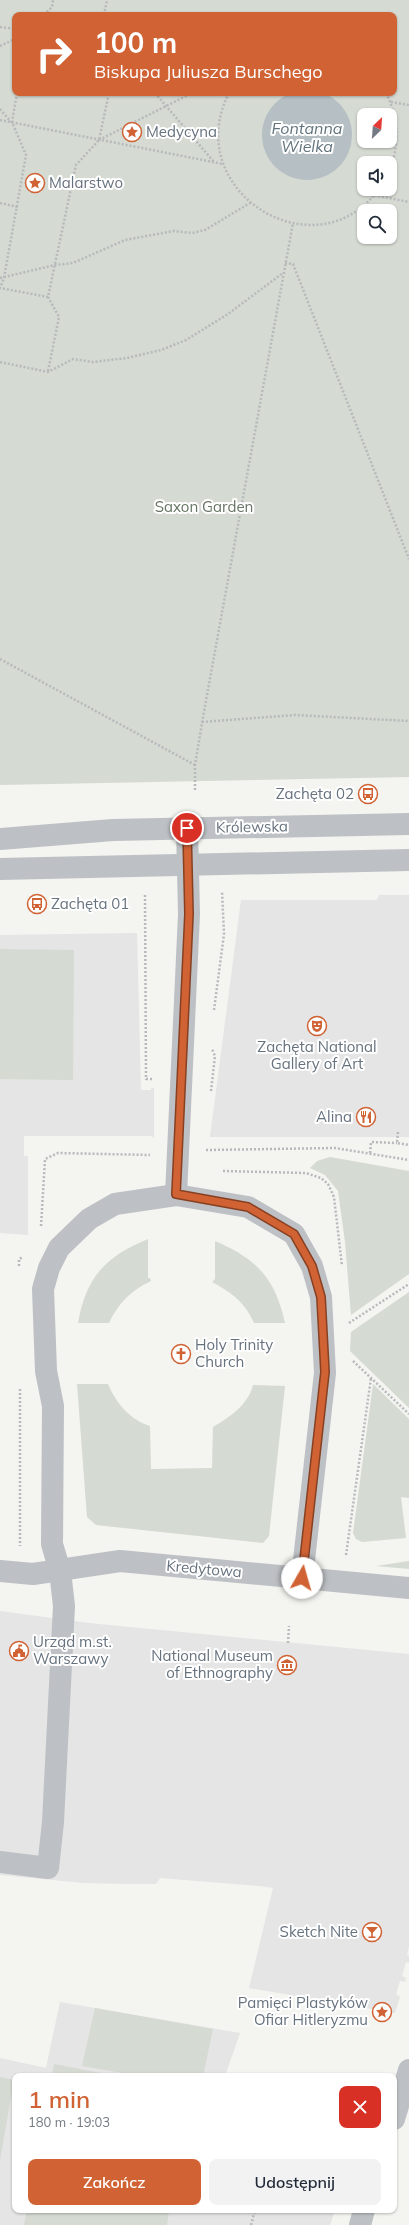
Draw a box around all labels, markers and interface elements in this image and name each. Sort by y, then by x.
text: 100 m [94,25,177,60]
icon: right [28,28,80,80]
text: Biskupa Juliusza Burschego [94,60,323,83]
north arrow [357,108,397,148]
map controls [357,108,397,244]
water label: Fontanna Wielka [272,118,343,156]
place icon: Medycyna [121,121,143,143]
place label: Medycyna [146,122,217,141]
button: sound [357,156,397,196]
place icon: Malarstwo [24,172,46,194]
place label: Malarstwo [49,173,123,192]
button: search [357,204,397,244]
park label: Saxon Garden [155,497,253,516]
bus stop icon: Zachęta 02 [357,783,379,805]
place label: Zachęta 02 [276,784,354,803]
pin [170,811,204,845]
street label: Królewska [216,816,288,837]
icon: arrive [176,817,198,839]
bus stop icon: Zachęta 01 [26,893,48,915]
place label: Zachęta 01 [51,894,129,913]
theatre icon: Zachęta National Gallery of Art [306,1015,328,1037]
place label: Zachęta National Gallery of Art [257,1037,377,1073]
restaurant icon: Alina [355,1106,377,1128]
place label: Alina [316,1107,352,1126]
place label: Holy Trinity Church [195,1335,273,1371]
church icon: Holy Trinity Church [170,1343,192,1365]
street label: Kredytowa [166,1556,243,1581]
position arrow [281,1557,323,1599]
place label: Urząd m.st. Warszawy [33,1632,112,1668]
public building icon: Urząd m.st. Warszawy [8,1640,30,1662]
place label: National Museum of Ethnography [151,1646,273,1682]
museum icon: National Museum of Ethnography [276,1654,298,1676]
bar icon: Sketch Nite [361,1921,383,1943]
place label: Sketch Nite [280,1922,358,1941]
place label: Pamięci Plastyków Ofiar Hitleryzmu [238,1993,368,2029]
place icon: Pamięci Plastyków Ofiar Hitleryzmu [371,2001,393,2023]
text: 1 min [28,2084,90,2114]
button: close [339,2086,381,2128]
text: 180 m · 19:03 [28,2114,110,2130]
button: Zakończ [28,2159,201,2205]
button: Udostępnij [209,2159,381,2205]

